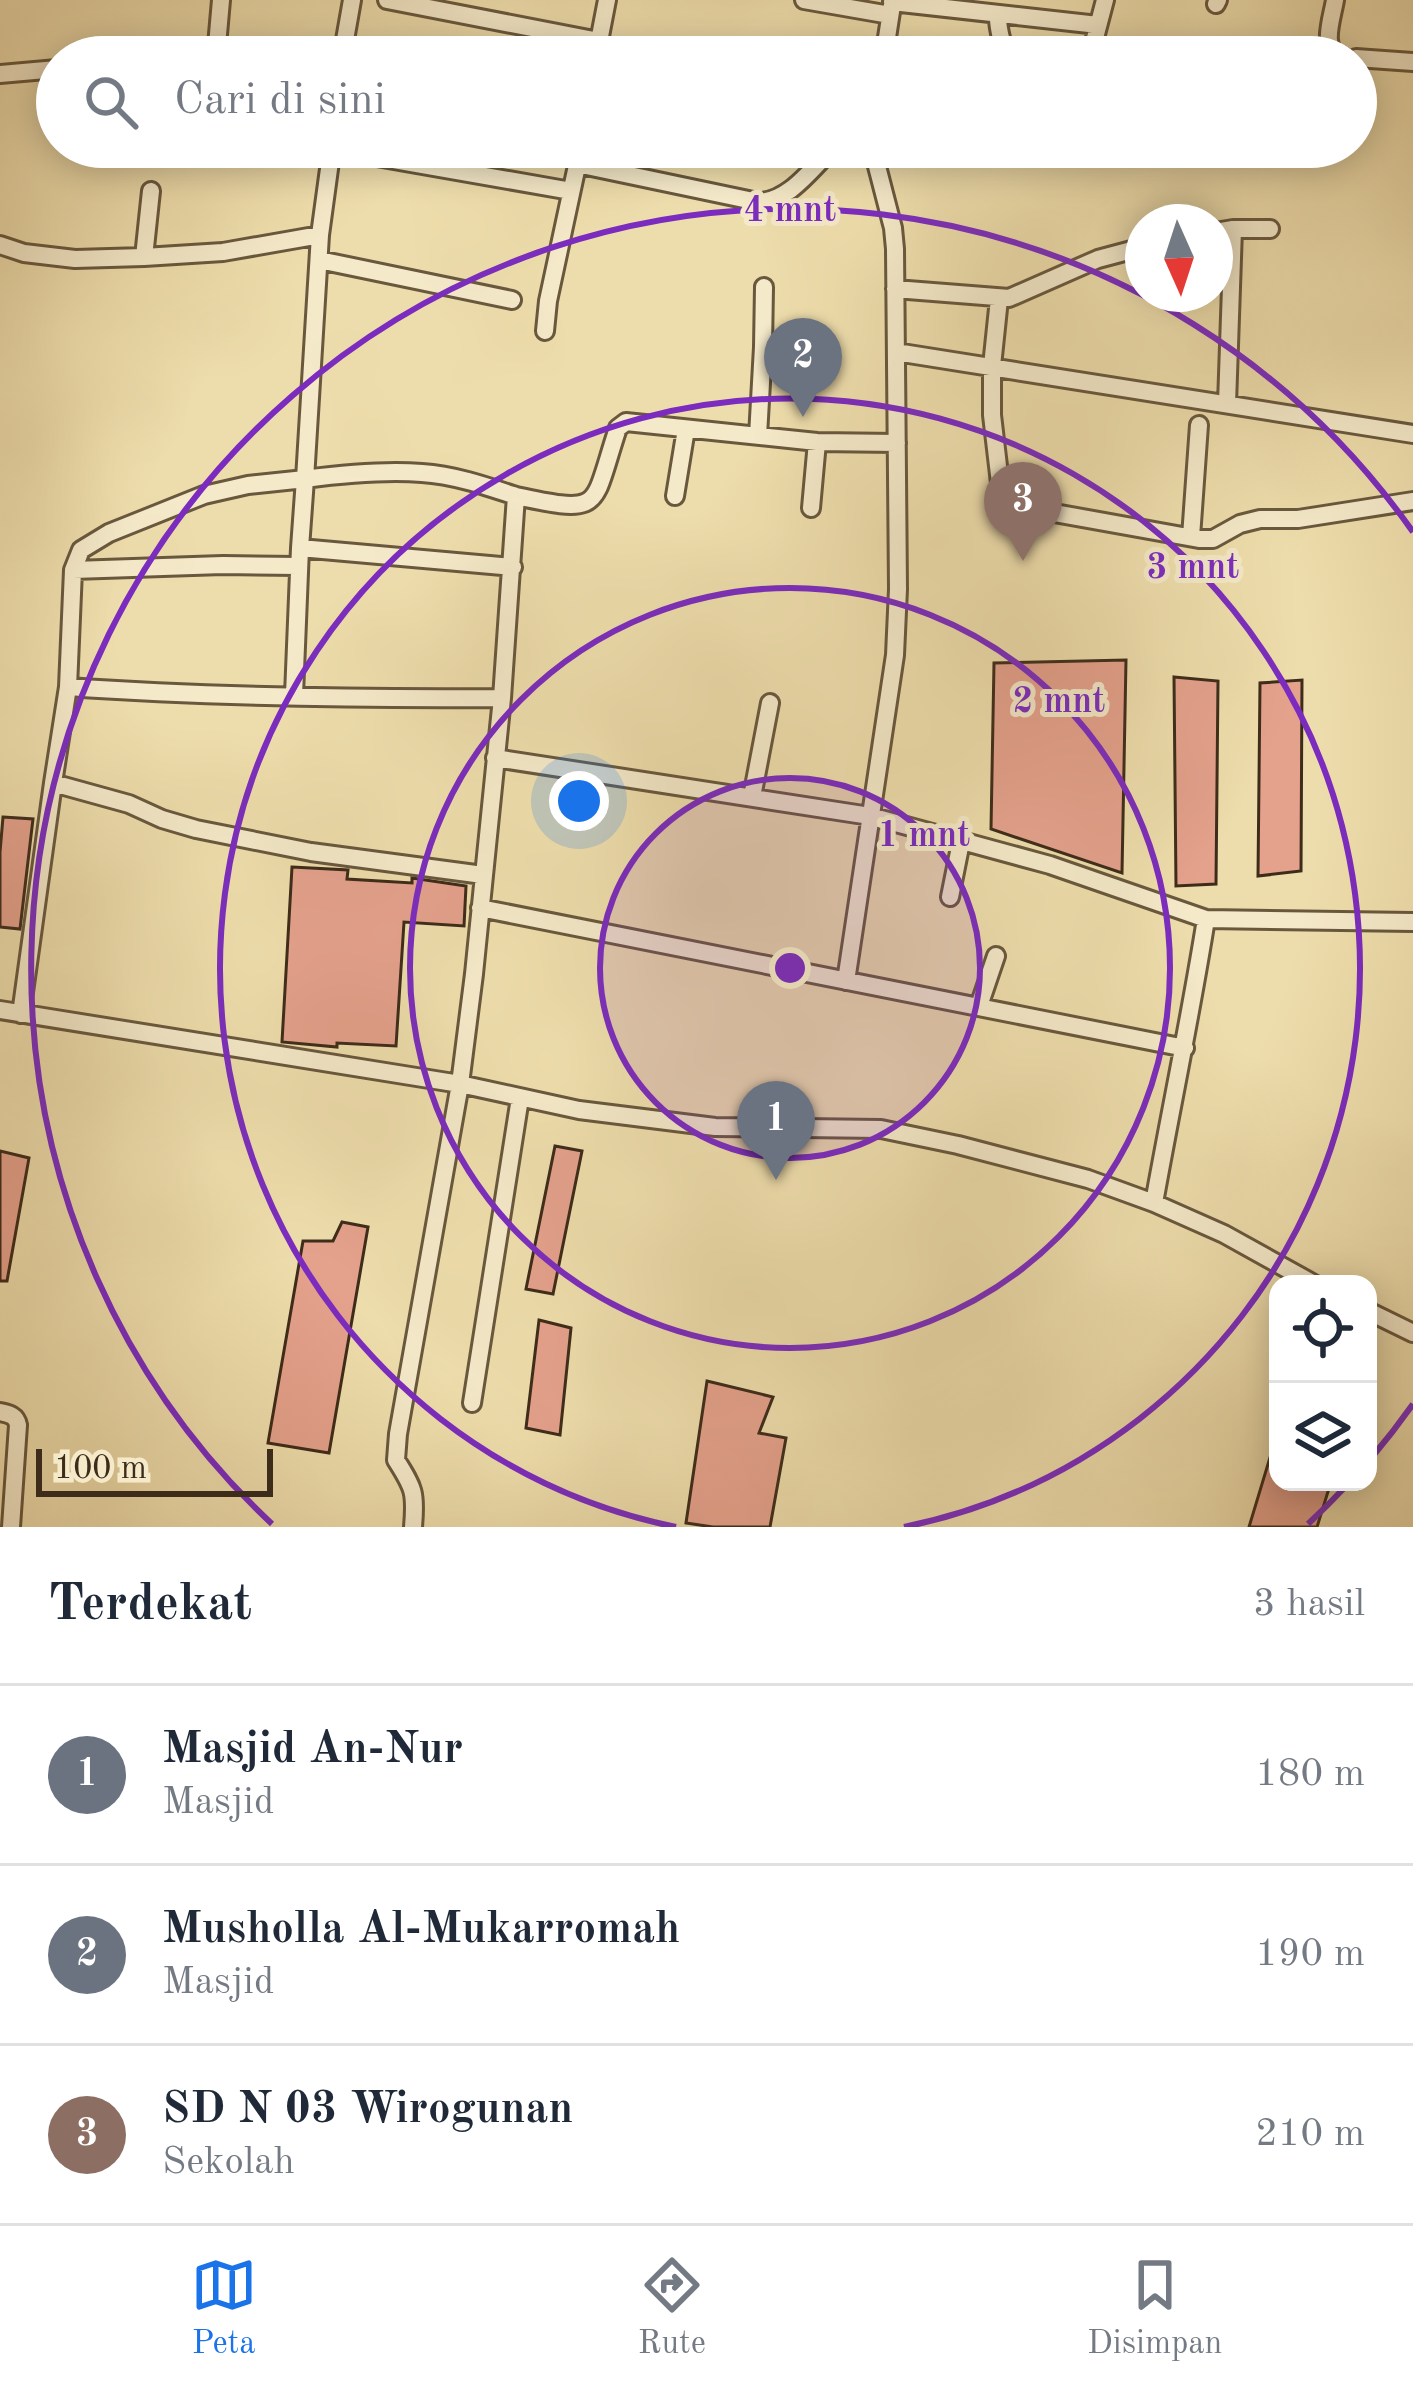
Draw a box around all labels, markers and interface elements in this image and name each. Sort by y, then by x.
search box [36,36,1377,168]
icon: search [78,69,144,135]
text: Cari di sini [174,79,386,124]
text: 4 mnt [744,194,836,230]
north arrow [1125,204,1233,312]
pin: 2 [764,318,842,417]
pin: 3 [984,462,1062,561]
text: 3 mnt [1147,551,1239,587]
text: 2 mnt [1013,685,1105,721]
your location [549,771,609,831]
text: 1 mnt [878,819,970,855]
centre of rings [769,947,811,989]
pin: 1 [737,1081,815,1180]
map controls [1269,1275,1377,1491]
button: locate [1269,1275,1377,1383]
button: layers [1269,1383,1377,1491]
scale bar [36,1443,273,1496]
text: 100 m [54,1453,147,1486]
text: Terdekat [48,1580,252,1631]
text: 3 hasil [1253,1585,1365,1624]
text: Masjid An-Nur [162,1728,463,1773]
text: 1 [76,1755,98,1794]
text: 180 m [1255,1755,1365,1794]
text: Masjid [162,1783,274,1822]
text: Musholla Al-Mukarromah [162,1908,680,1953]
text: 2 [76,1935,98,1974]
text: 190 m [1255,1935,1365,1974]
text: Masjid [162,1963,274,2002]
text: SD N 03 Wirogunan [162,2088,573,2133]
text: 3 [76,2115,98,2154]
text: 210 m [1255,2115,1365,2154]
text: Sekolah [162,2143,295,2182]
tab: Peta [191,2252,257,2365]
tab: Rute [638,2252,706,2365]
tab: Disimpan [1087,2252,1222,2365]

